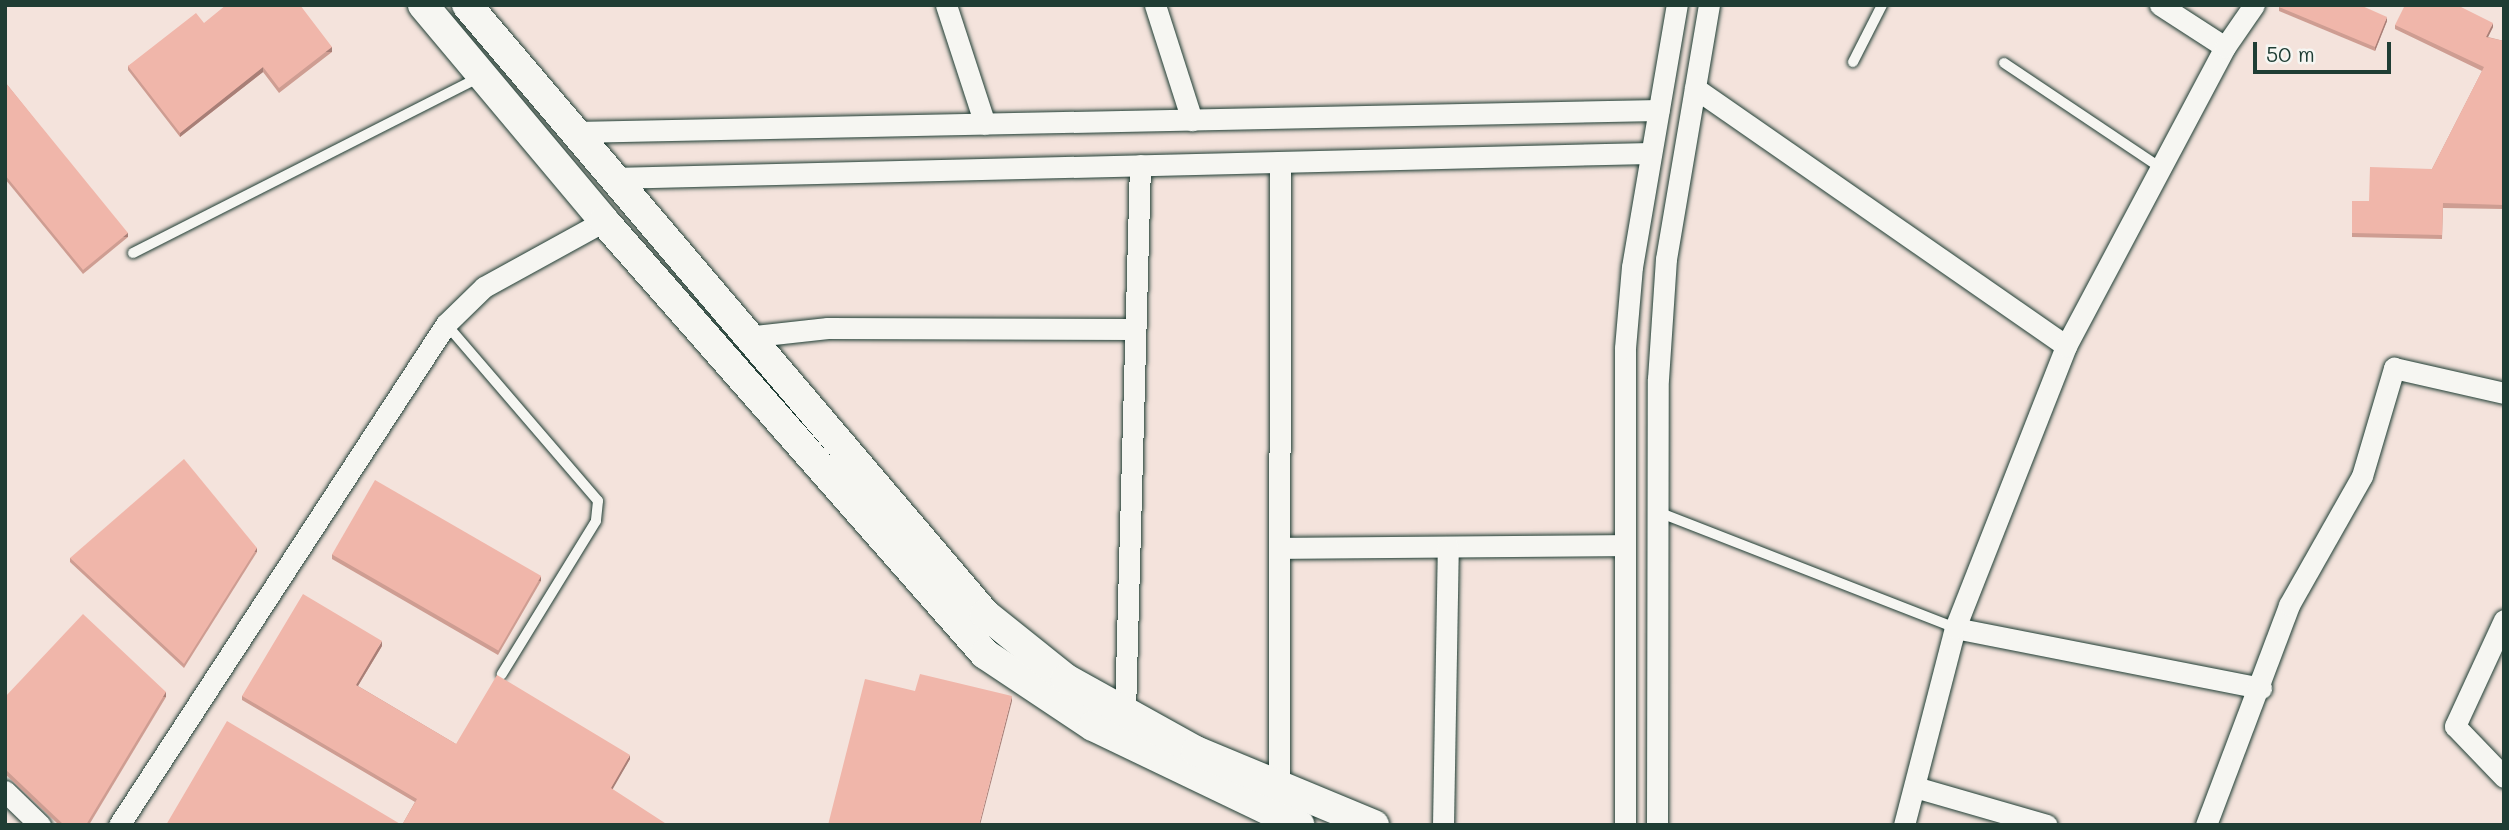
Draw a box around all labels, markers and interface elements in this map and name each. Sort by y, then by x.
scale bar [2257,28,2395,72]
text: 50 m [2266,40,2315,67]

